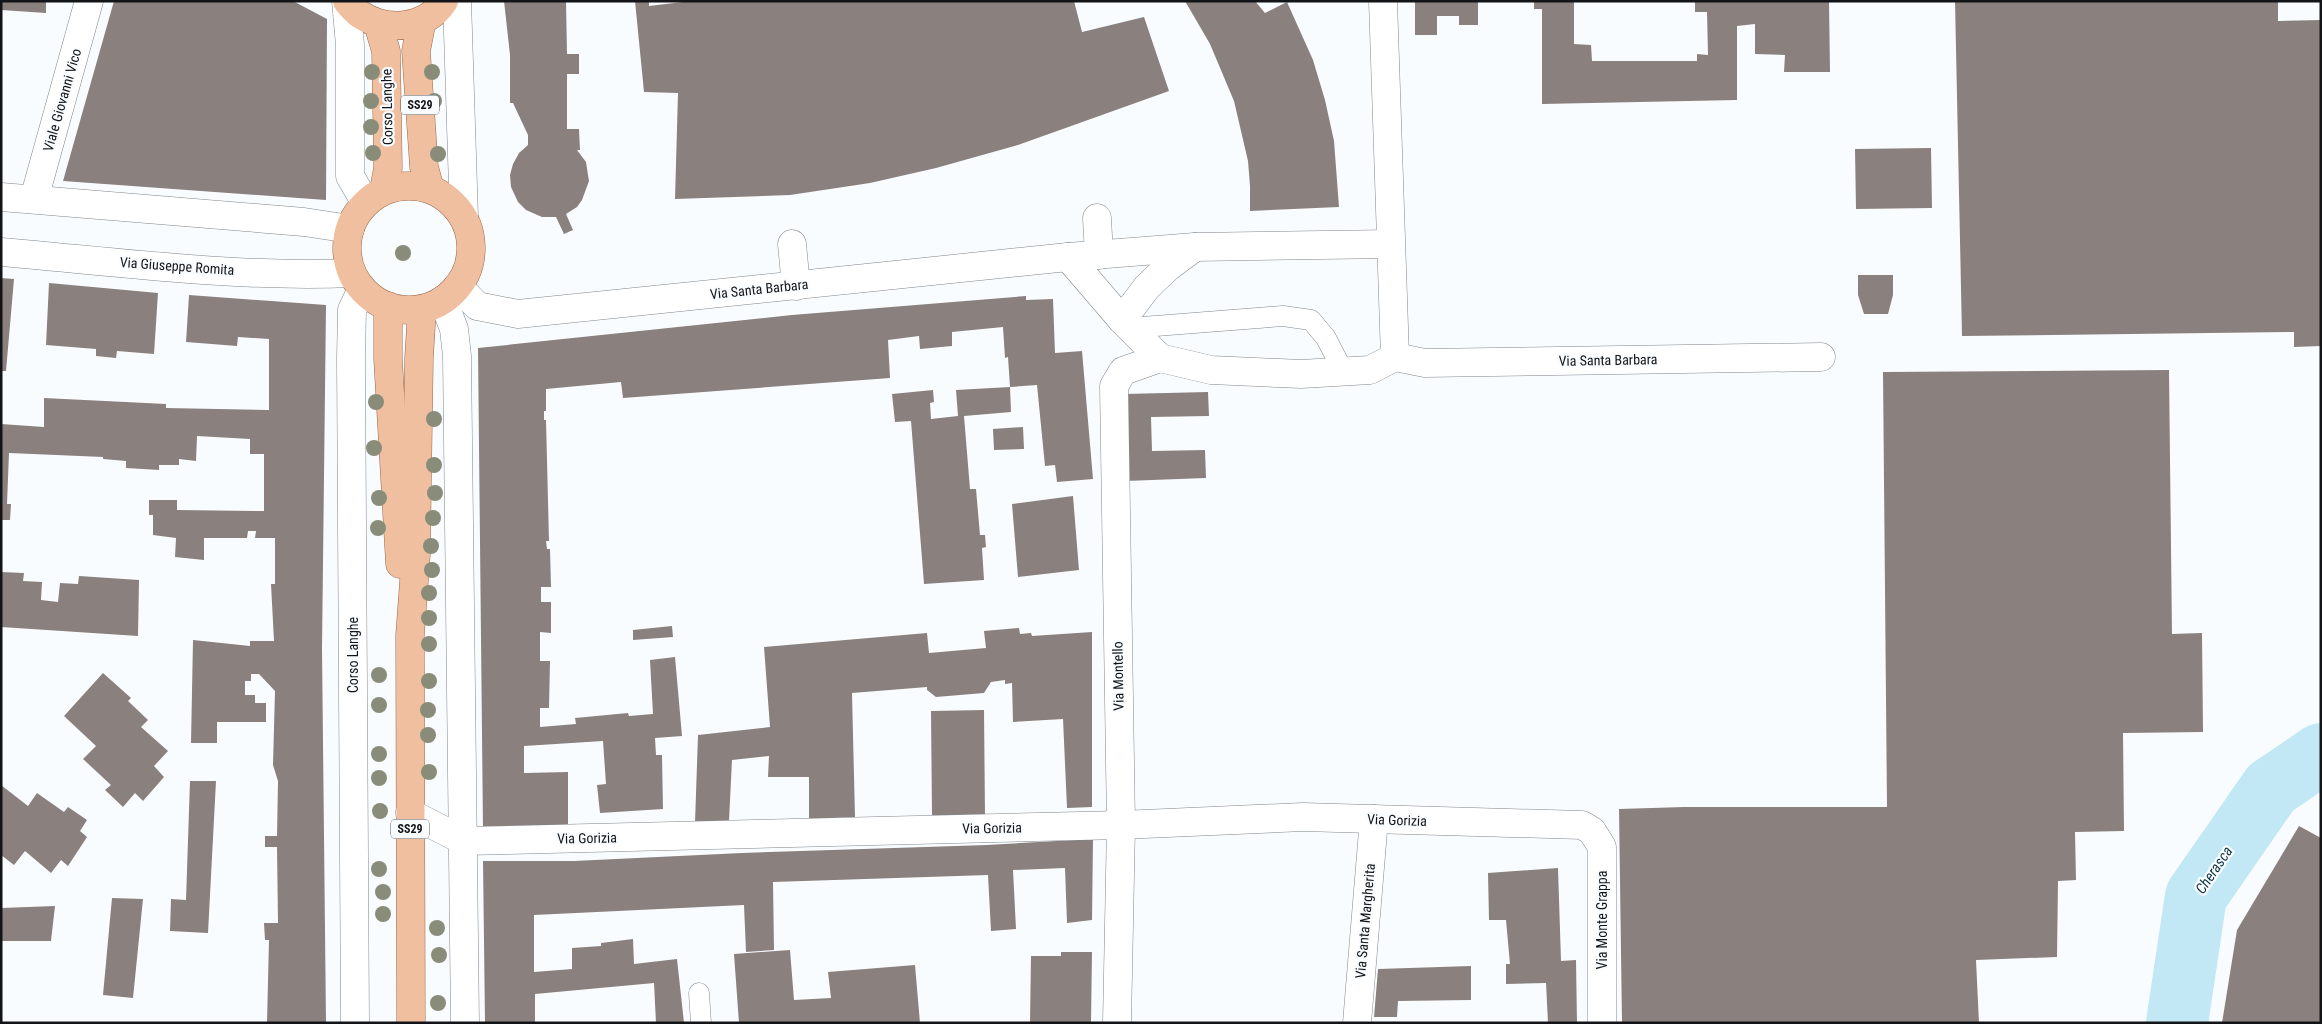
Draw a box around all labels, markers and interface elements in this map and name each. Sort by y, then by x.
street label: Viale Giovanni Vico [40,47,84,153]
street label: Corso Langhe [378,68,396,145]
road number: SS29 [401,96,439,114]
street label: Via Giuseppe Romita [119,254,235,278]
street label: Via Santa Barbara [709,276,809,302]
street label: Via Santa Barbara [1559,351,1657,369]
street label: Corso Langhe [345,616,361,693]
street label: Via Montello [1109,641,1127,711]
street label: Via Gorizia [1367,811,1427,829]
street label: Via Gorizia [962,819,1022,837]
road number: SS29 [391,820,429,839]
street label: Via Gorizia [557,829,617,847]
water label: Cherasca [2192,843,2236,897]
street label: Via Santa Margherita [1352,863,1378,979]
street label: Via Monte Grappa [1594,871,1610,969]

